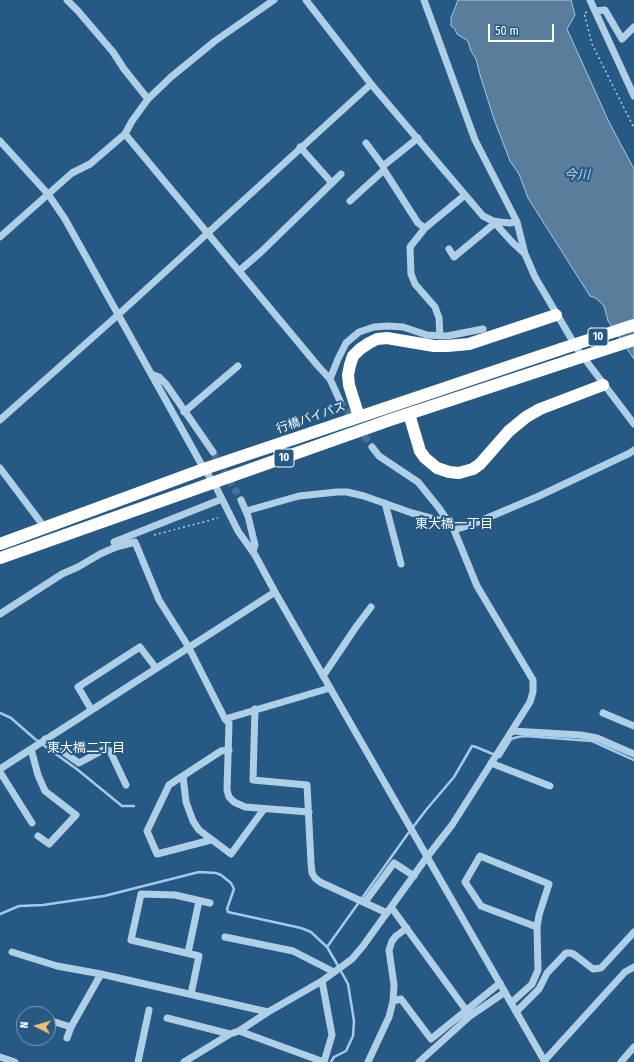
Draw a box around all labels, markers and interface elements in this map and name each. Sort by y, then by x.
scale bar [490,16,556,42]
text: 50 m [495,24,519,38]
water label: 今川 [564,167,590,183]
road number: 10 [588,328,608,346]
street label: 行橋バイパス [275,399,347,437]
road number: 10 [274,449,294,467]
district label: 東大橋一丁目 [415,516,493,532]
district label: 東大橋二丁目 [47,740,125,756]
north arrow [16,1006,56,1046]
text: N [18,1021,31,1029]

